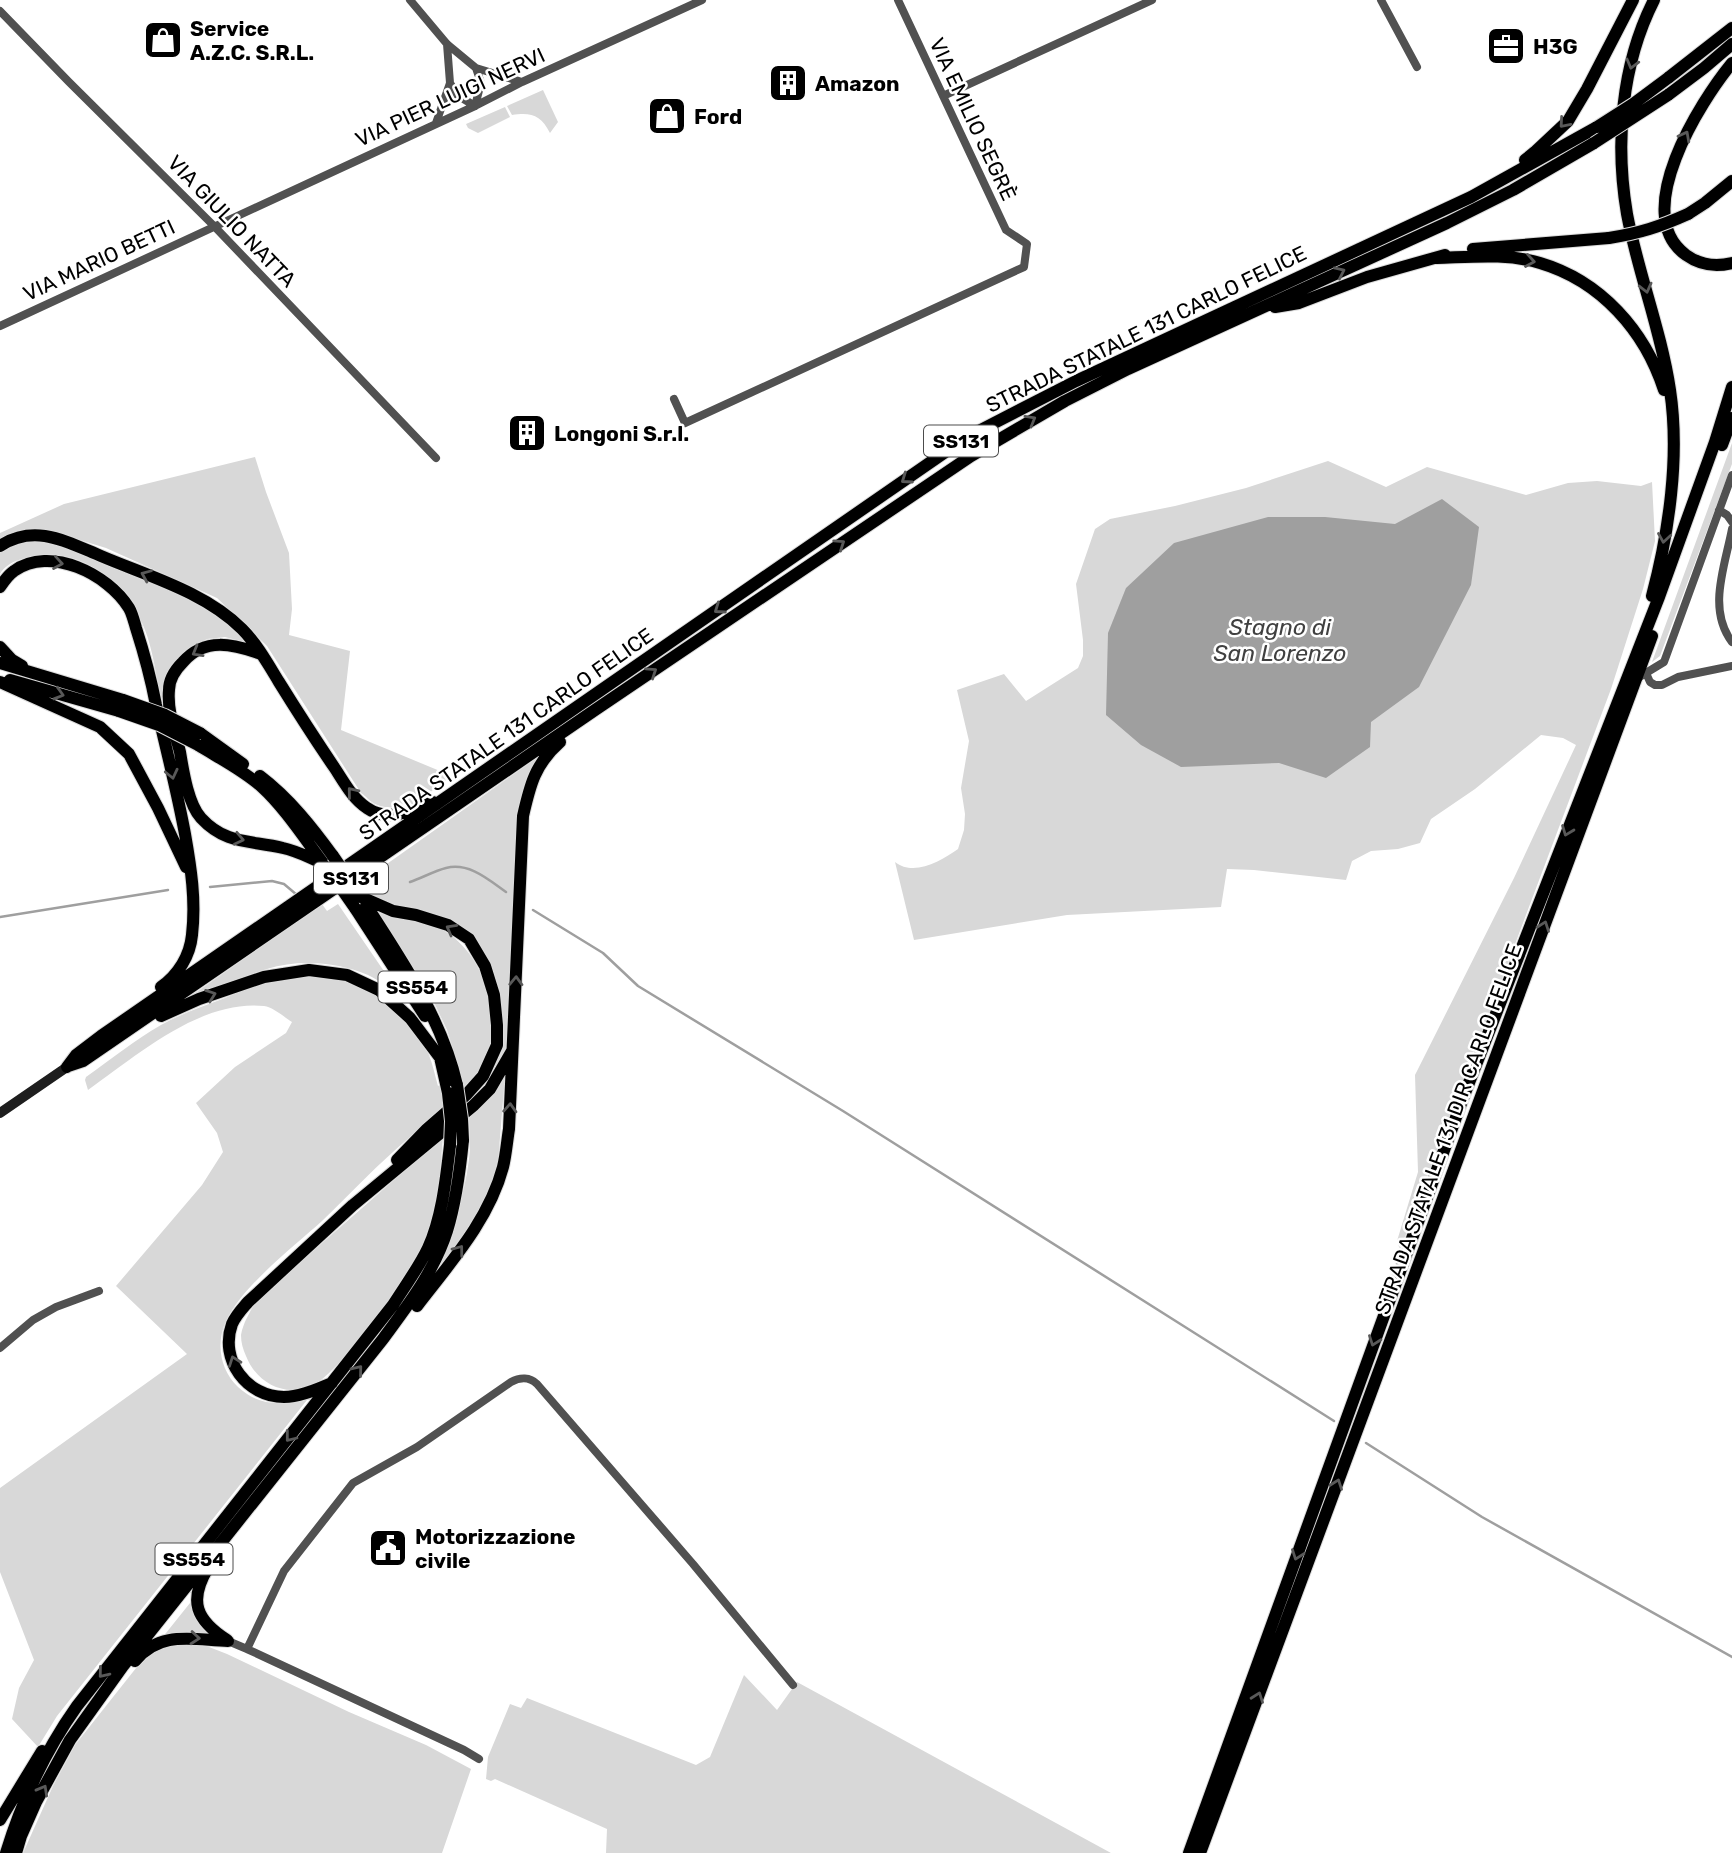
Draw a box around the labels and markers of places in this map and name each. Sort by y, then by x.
place label: Service A.Z.C. S.R.L. [190,16,314,65]
shop icon: Service A.Z.C. S.R.L. [142,19,184,61]
office icon: H3G [1485,25,1527,67]
place label: H3G [1533,34,1578,59]
building icon: Amazon [767,62,809,104]
place label: Amazon [815,71,900,96]
shop icon: Ford [646,95,688,137]
place label: Ford [694,104,742,129]
building icon: Longoni S.r.l. [506,412,548,454]
place label: Longoni S.r.l. [554,421,689,446]
place label: Motorizzazione civile [415,1524,575,1573]
public building icon: Motorizzazione civile [367,1527,409,1569]

